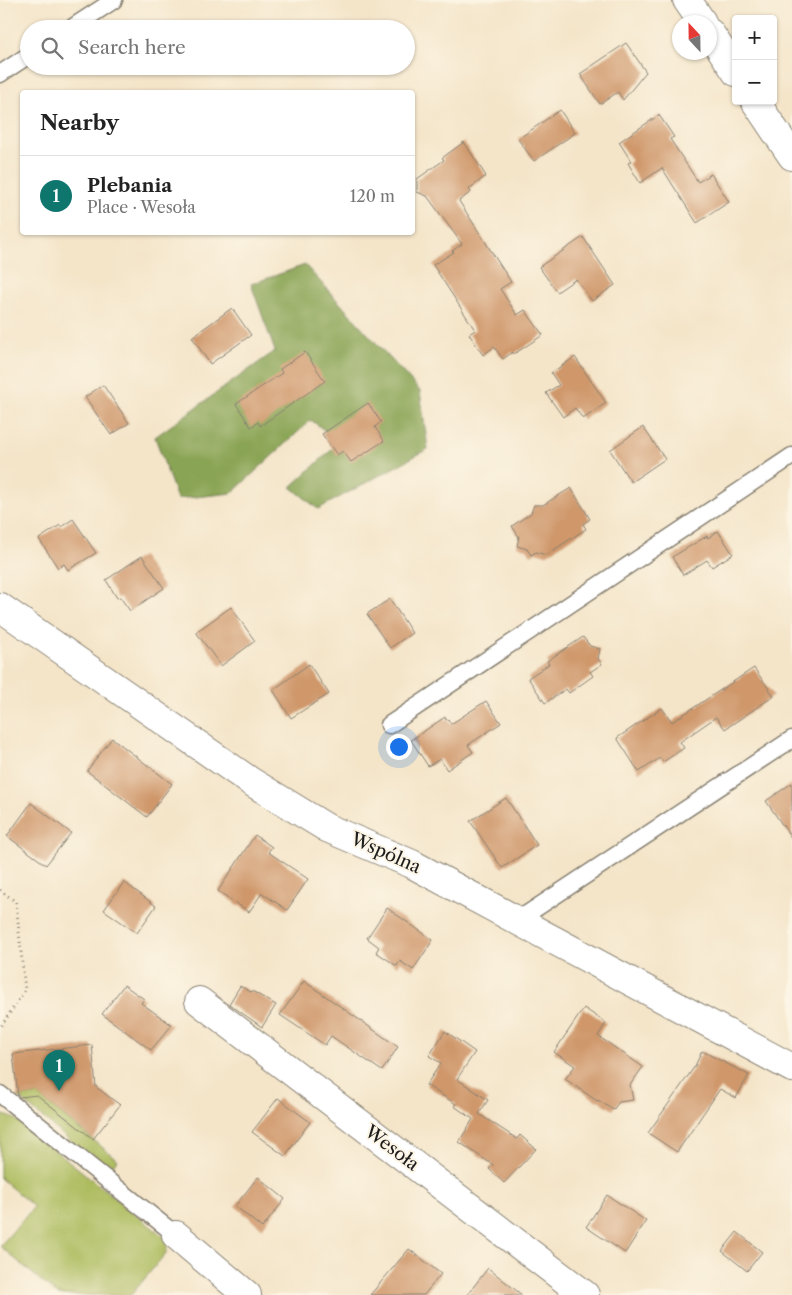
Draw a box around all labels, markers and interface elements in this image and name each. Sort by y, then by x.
north arrow [672,15,717,60]
map controls [732,15,777,105]
button: + [732,15,777,60]
search box [20,20,415,75]
icon: search [38,34,66,62]
text: Search here [78,36,186,59]
button: − [732,60,777,105]
text: Nearby [40,110,119,135]
text: Plebania [87,174,172,197]
text: 1 [52,186,60,206]
text: 120 m [350,186,395,206]
text: Place · Wesoła [87,197,196,217]
your location [386,734,412,760]
street label: Wspólna [347,827,425,878]
pin: 1 [43,1050,75,1091]
street label: Wesoła [360,1120,424,1176]

